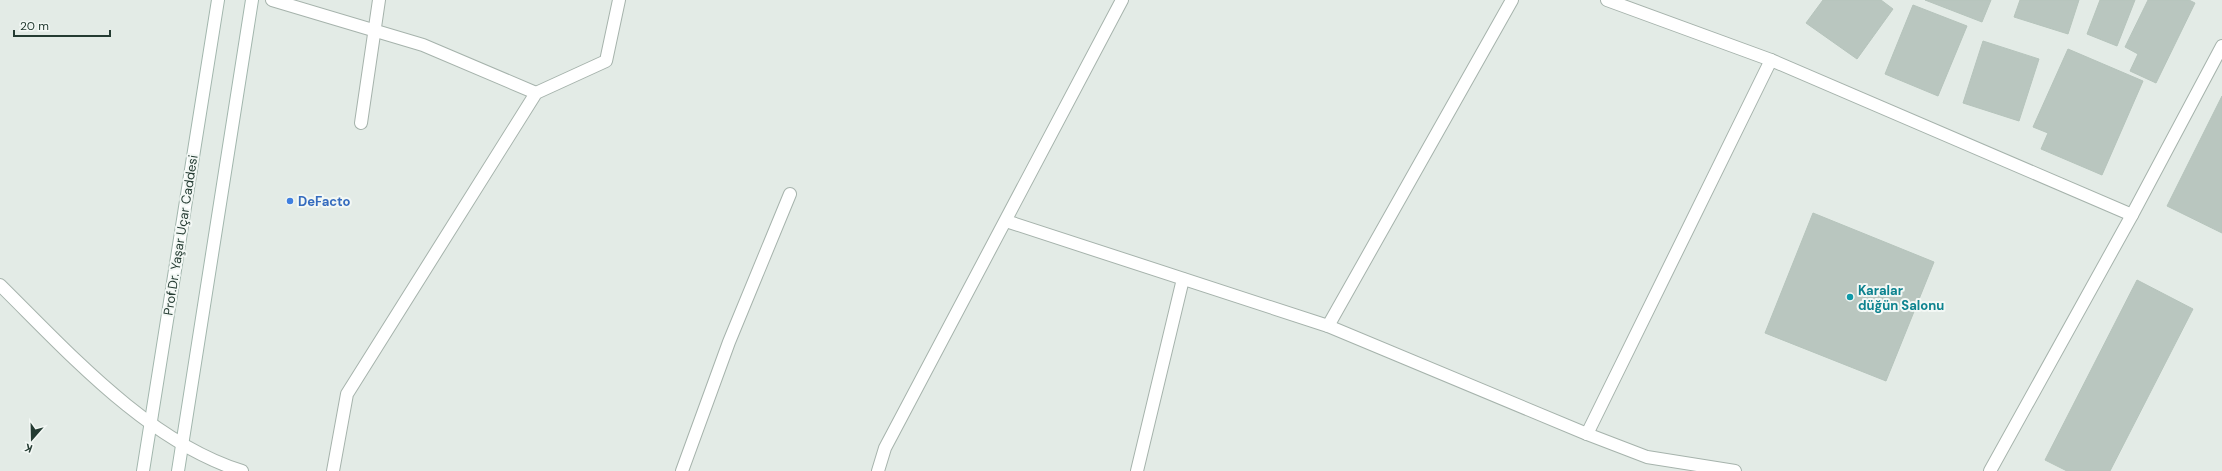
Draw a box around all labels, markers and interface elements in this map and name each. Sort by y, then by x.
scale bar [14,12,110,38]
text: 20 m [20,18,49,34]
street label: Prof.Dr. Yaşar Uçar Caddesi [159,154,202,317]
place label: DeFacto [298,193,351,210]
marker: DeFacto [285,196,295,206]
place label: Karalar düğün Salonu [1858,282,1944,314]
marker: Karalar düğün Salonu [1845,292,1855,302]
north arrow [12,419,52,459]
text: K [23,441,34,456]

